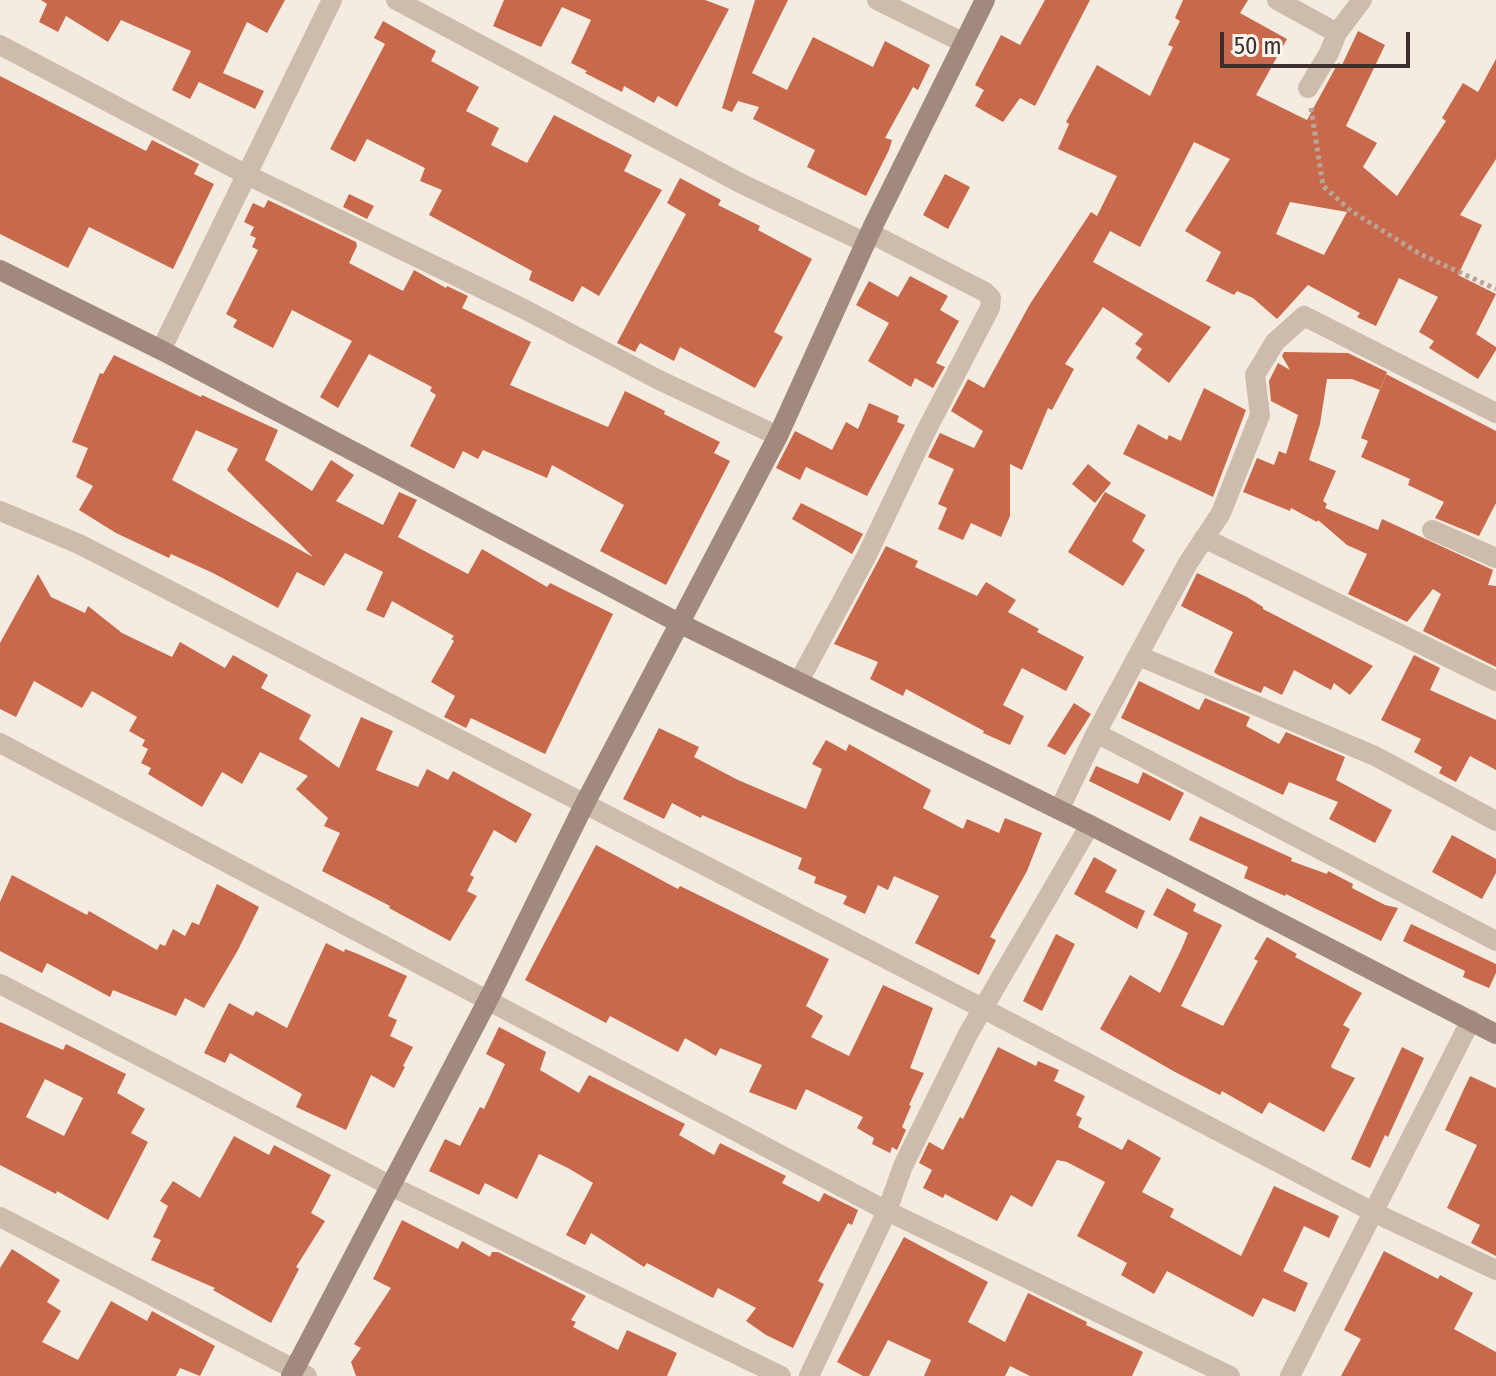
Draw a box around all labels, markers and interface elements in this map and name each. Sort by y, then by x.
scale bar [1224,16,1414,66]
text: 50 m [1234,32,1282,60]

